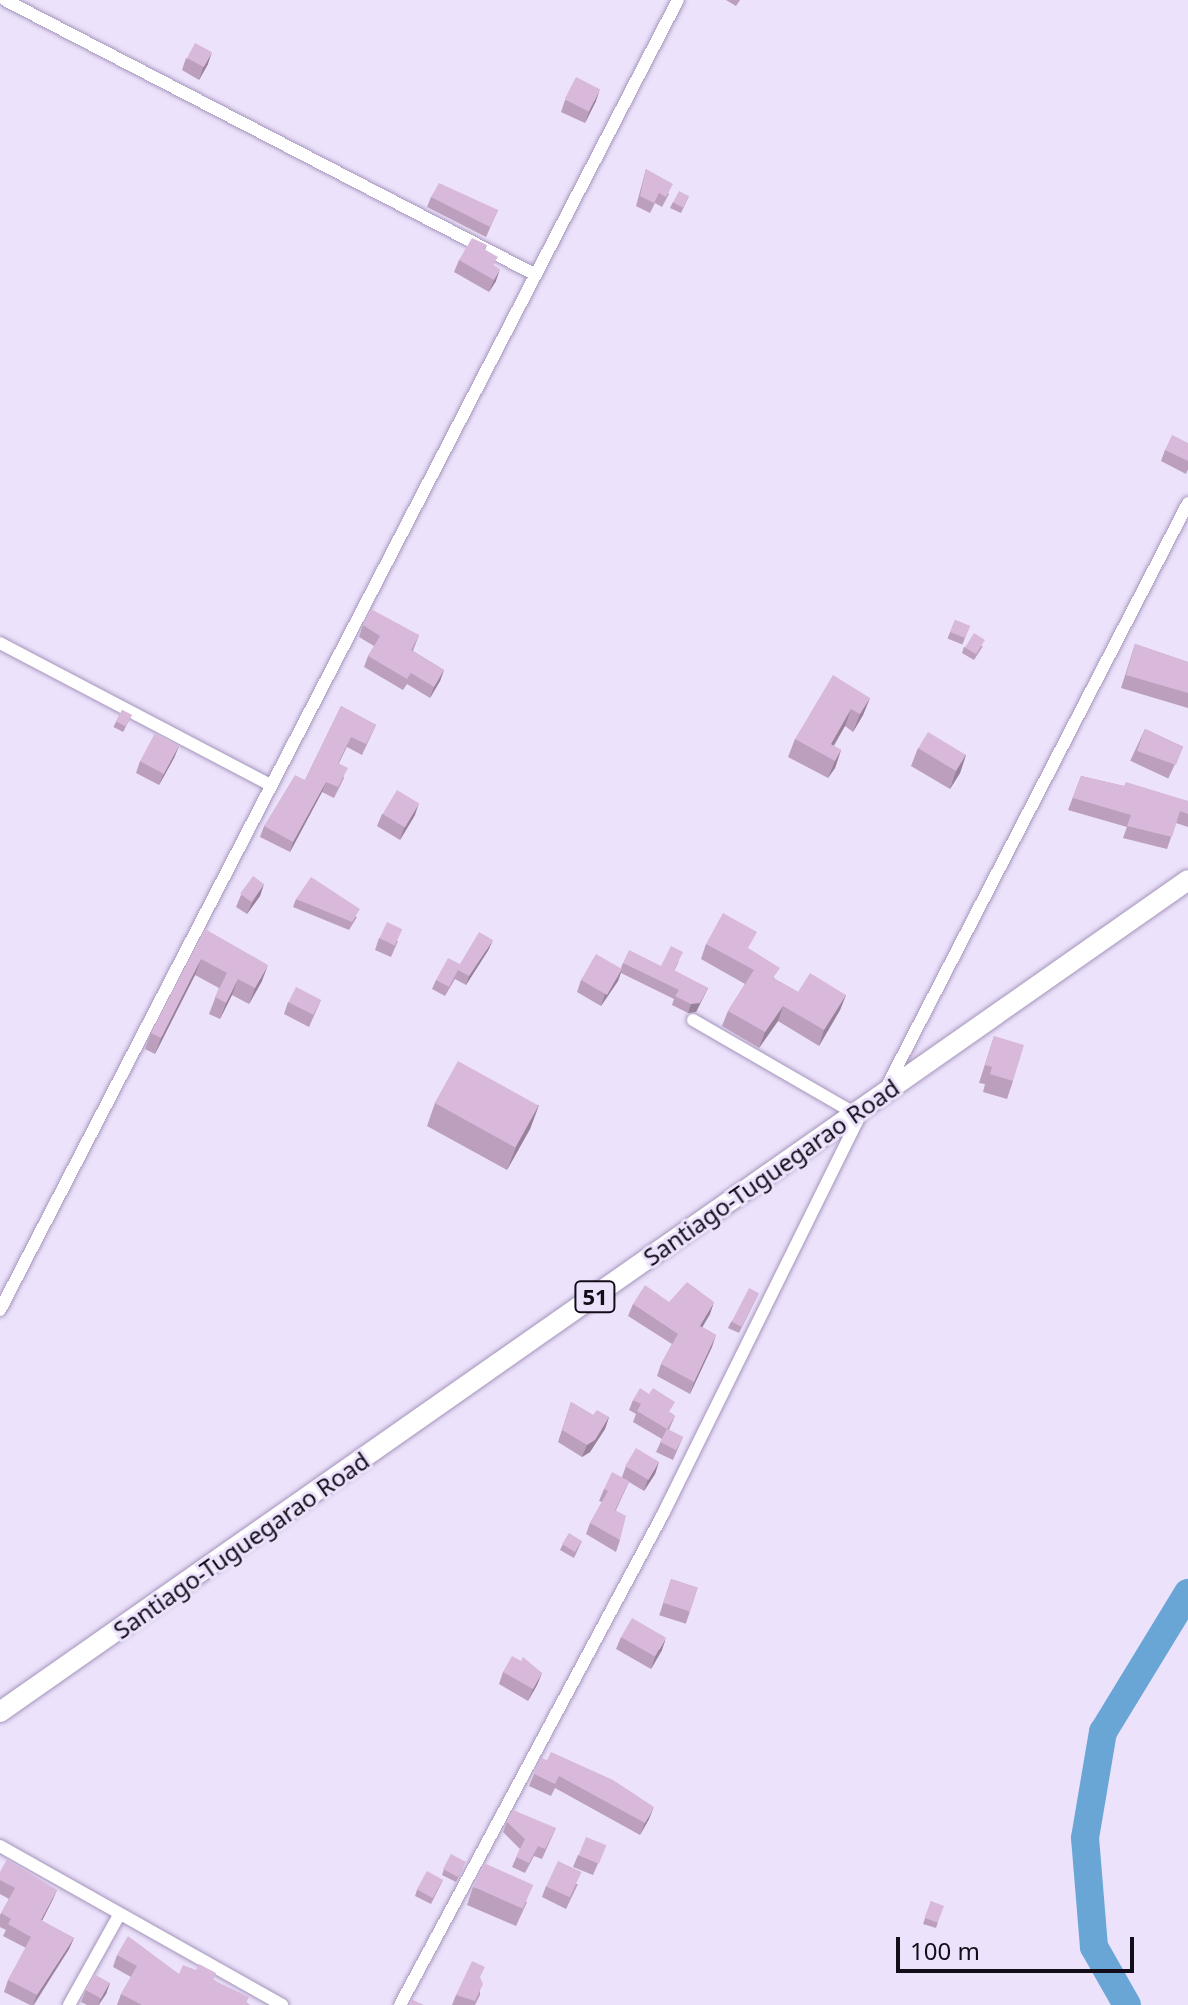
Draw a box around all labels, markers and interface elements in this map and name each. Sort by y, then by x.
street label: Santiago-Tuguegarao Road [638,1073,904,1271]
road number: 51 [573,1279,617,1315]
street label: Santiago-Tuguegarao Road [108,1446,374,1644]
scale bar [900,1921,1138,1971]
text: 100 m [910,1934,980,1967]

